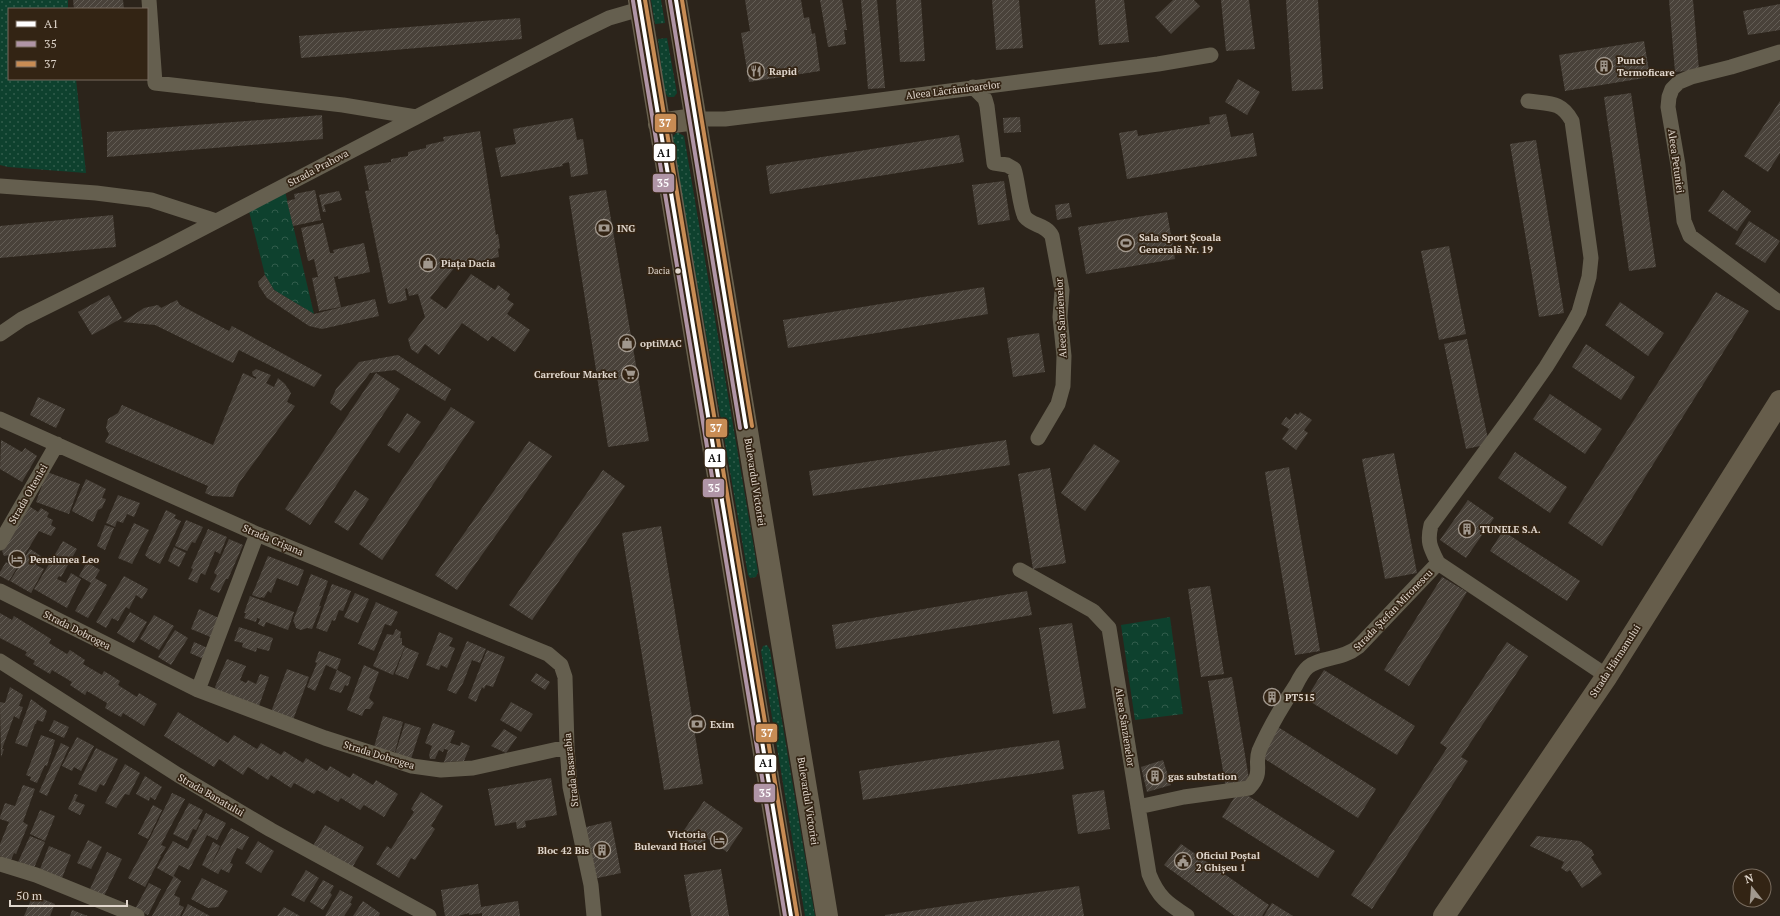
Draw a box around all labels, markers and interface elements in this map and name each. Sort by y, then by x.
legend [8,8,148,80]
text: A1 [44,16,59,31]
text: 35 [44,36,57,51]
place label: Punct Termoficare [1617,54,1675,79]
text: 37 [44,56,57,71]
building icon: Punct Termoficare [1594,56,1614,76]
restaurant icon: Rapid [746,61,766,81]
place label: Rapid [769,65,797,78]
street label: Aleea Lăcrămioarelor [905,78,1001,102]
line badge: 37 [654,113,677,133]
text: 37 [659,116,671,130]
street label: Aleea Petuniei [1665,128,1687,194]
line badge: A1 [653,143,676,162]
street label: Strada Prahova [285,146,351,190]
text: A1 [657,146,671,160]
line badge: 35 [652,173,675,193]
text: 35 [657,176,669,190]
bank icon: ING [594,218,614,238]
place label: ING [617,222,635,235]
place label: Sala Sport Școala Generală Nr. 19 [1139,231,1221,256]
sports icon: Sala Sport Școala Generală Nr. 19 [1116,233,1136,253]
shop icon: Piața Dacia [418,253,438,273]
place label: Piața Dacia [441,257,496,270]
place label: Dacia [648,265,670,277]
marker: Dacia [673,266,683,276]
street label: Aleea Sânzienelor [1052,278,1070,358]
shop icon: optiMAC [617,333,637,353]
place label: optiMAC [640,337,682,350]
supermarket icon: Carrefour Market [620,364,640,384]
place label: Carrefour Market [534,368,617,381]
line badge: 37 [705,418,728,438]
text: 37 [710,421,722,435]
street label: Bulevardul Victoriei [742,437,768,527]
line badge: A1 [704,448,726,468]
text: A1 [708,451,722,465]
street label: Strada Olteniei [6,462,50,526]
line badge: 35 [702,478,725,498]
text: 35 [708,481,720,495]
building icon: TUNELE S.A. [1457,519,1477,539]
street label: Strada Crișana [241,521,305,559]
place label: TUNELE S.A. [1480,523,1541,536]
hotel icon: Pensiunea Leo [7,549,27,569]
place label: Pensiunea Leo [30,553,99,566]
street label: Strada Ștefan Mironescu [1351,566,1436,654]
street label: Strada Dobrogea [41,607,113,653]
street label: Strada Hărmanului [1587,622,1643,700]
street label: Aleea Sânzienelor [1112,686,1138,768]
building icon: PT515 [1262,687,1282,707]
place label: PT515 [1285,691,1315,704]
bank icon: Exim [687,714,707,734]
place label: Exim [710,718,735,731]
line badge: 37 [755,723,778,743]
text: 37 [761,726,773,740]
street label: Strada Basarabia [561,733,581,807]
street label: Strada Dobrogea [342,738,416,772]
line badge: A1 [754,754,777,773]
text: A1 [759,756,773,770]
street label: Bulevardul Victoriei [795,756,821,846]
building icon: gas substation [1145,766,1165,786]
place label: gas substation [1168,770,1237,783]
street label: Strada Banatului [176,771,246,819]
line badge: 35 [753,783,776,803]
text: 35 [759,786,771,800]
place label: Victoria Bulevard Hotel [635,828,707,853]
hotel icon: Victoria Bulevard Hotel [709,830,729,850]
building icon: Bloc 42 Bis [592,840,612,860]
place label: Bloc 42 Bis [537,844,589,857]
place label: Oficiul Poștal 2 Ghișeu 1 [1196,849,1261,874]
public building icon: Oficiul Poștal 2 Ghișeu 1 [1173,851,1193,871]
north arrow [1732,868,1772,908]
text: N [1743,870,1756,886]
scale bar [10,882,127,908]
text: 50 m [16,888,43,903]

